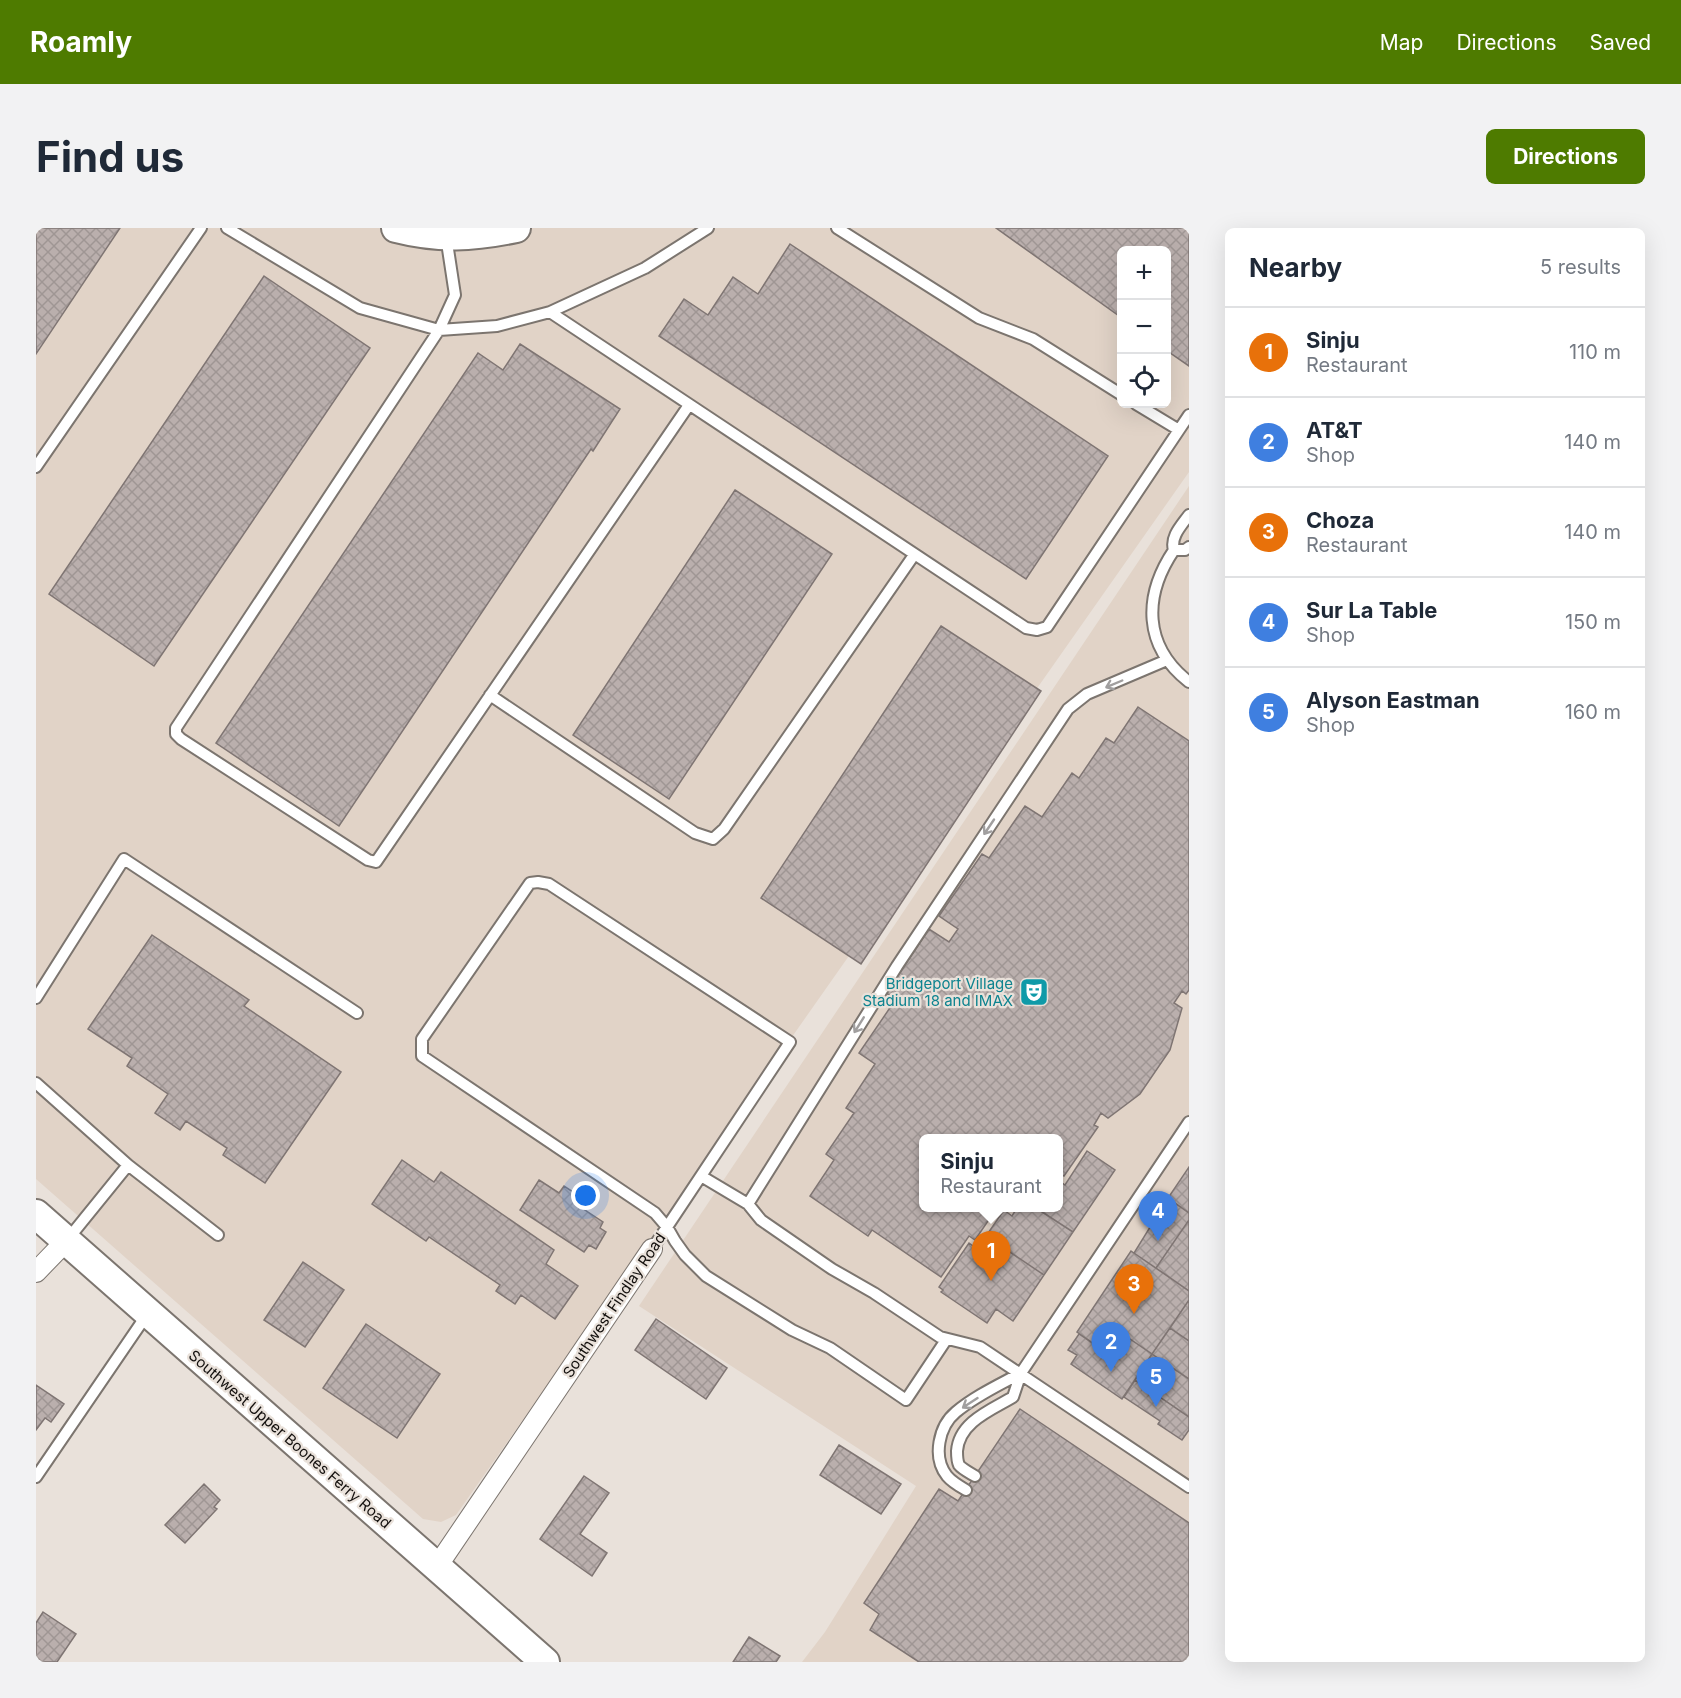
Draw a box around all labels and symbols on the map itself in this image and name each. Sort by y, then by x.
one-way arrow [1105,679,1124,690]
one-way arrow [983,818,995,835]
place label: Bridgeport Village Stadium 18 and IMAX [862,974,1013,1010]
theatre icon: Bridgeport Village Stadium 18 and IMAX [1018,976,1050,1008]
one-way arrow [853,1016,865,1033]
your location [571,1181,600,1210]
pin: 4 [1138,1192,1178,1241]
street label: Southwest Findlay Road [559,1229,669,1381]
pin: 1 [972,1232,1010,1281]
pin: 3 [1114,1264,1154,1314]
pin: 2 [1092,1322,1130,1372]
street label: Southwest Upper Boones Ferry Road [185,1346,395,1532]
pin: 5 [1136,1358,1176,1407]
one-way arrow [962,1397,979,1409]

